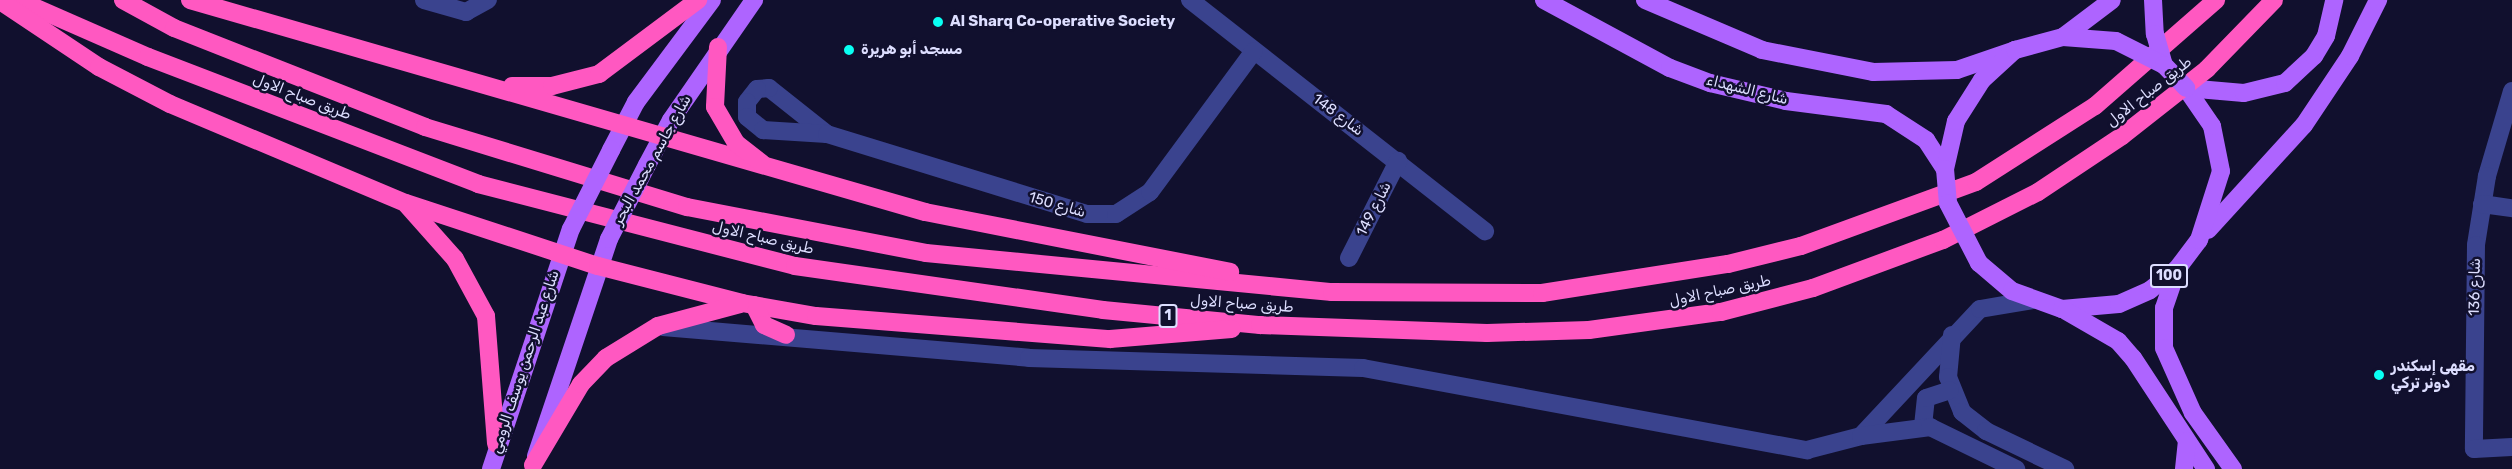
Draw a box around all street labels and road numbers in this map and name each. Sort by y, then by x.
street label: طريق صباح الاول [2103,53,2195,131]
street label: طريق صباح الاول [250,70,354,124]
street label: شارع الشهداء [1704,71,1790,109]
street label: شارع 148 [1309,90,1367,140]
street label: شارع جاسم محمد البحر [609,92,695,228]
street label: شارع 149 [1353,179,1395,239]
street label: شارع 150 [1026,188,1088,222]
street label: طريق صباح الاول [711,218,815,258]
street label: شارع 136 [2465,258,2485,316]
road number: 100 [2150,265,2188,287]
street label: شارع عبد الرحمن يوسف الرومي [487,268,563,456]
street label: طريق صباح الاول [1667,271,1773,311]
street label: طريق صباح الاول [1190,291,1294,317]
road number: 1 [1158,305,1178,327]

